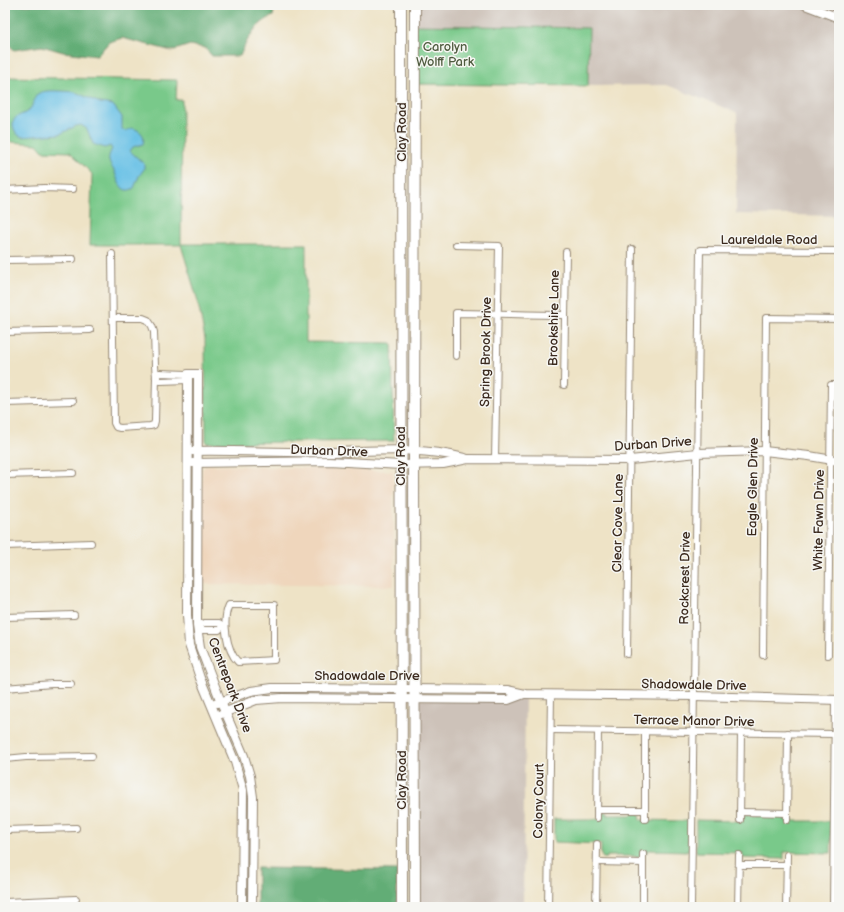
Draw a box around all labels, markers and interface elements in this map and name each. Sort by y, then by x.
park label: Carolyn Wolff Park [416,39,475,70]
street label: Clay Road [394,102,410,162]
street label: Laureldale Road [721,232,817,248]
street label: Brookshire Lane [545,269,563,366]
street label: Spring Brook Drive [477,297,495,407]
street label: Clay Road [393,426,409,486]
street label: Durban Drive [614,433,692,455]
street label: Eagle Glen Drive [744,437,762,537]
street label: Durban Drive [290,442,368,460]
street label: White Fawn Drive [810,469,828,571]
street label: Clear Cove Lane [609,473,627,572]
street label: Rockcrest Drive [676,531,694,625]
street label: Centrepark Drive [205,635,256,735]
street label: Shadowdale Drive [314,668,420,684]
street label: Shadowdale Drive [641,676,747,694]
street label: Terrace Manor Drive [633,712,755,730]
street label: Clay Road [394,750,410,810]
street label: Colony Court [530,763,548,839]

